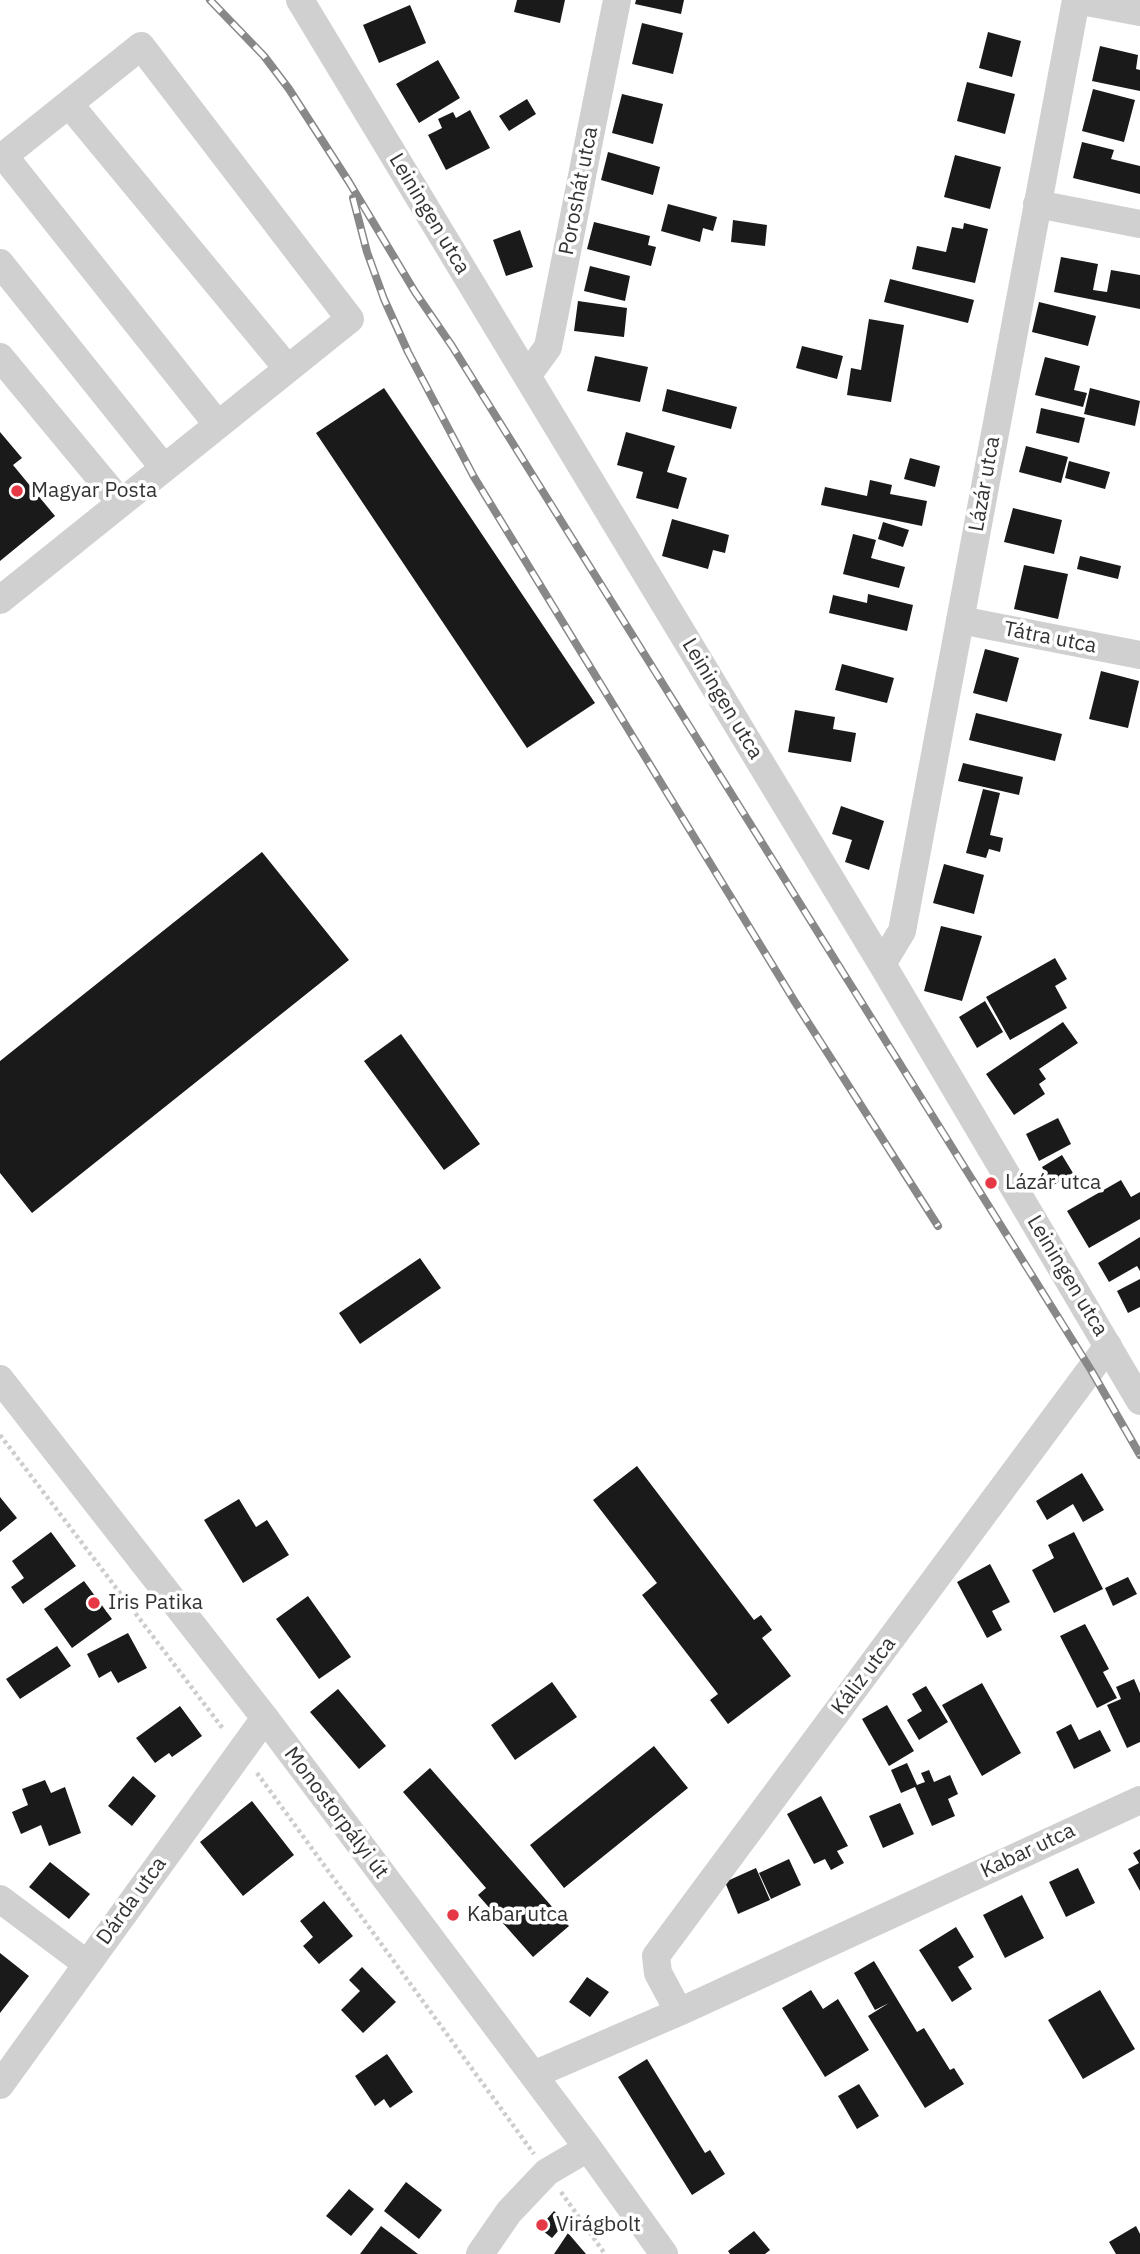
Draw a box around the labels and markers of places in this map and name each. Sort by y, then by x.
place label: Magyar Posta [31,478,157,504]
marker: Magyar Posta [9,483,25,499]
place label: Lázár utca [1005,1170,1101,1196]
marker: Lázár utca [983,1175,999,1191]
place label: Iris Patika [108,1590,203,1616]
marker: Iris Patika [86,1595,102,1611]
place label: Kabar utca [467,1902,568,1928]
marker: Kabar utca [445,1907,461,1923]
place label: Virágbolt [556,2212,641,2238]
marker: Virágbolt [534,2217,550,2233]

